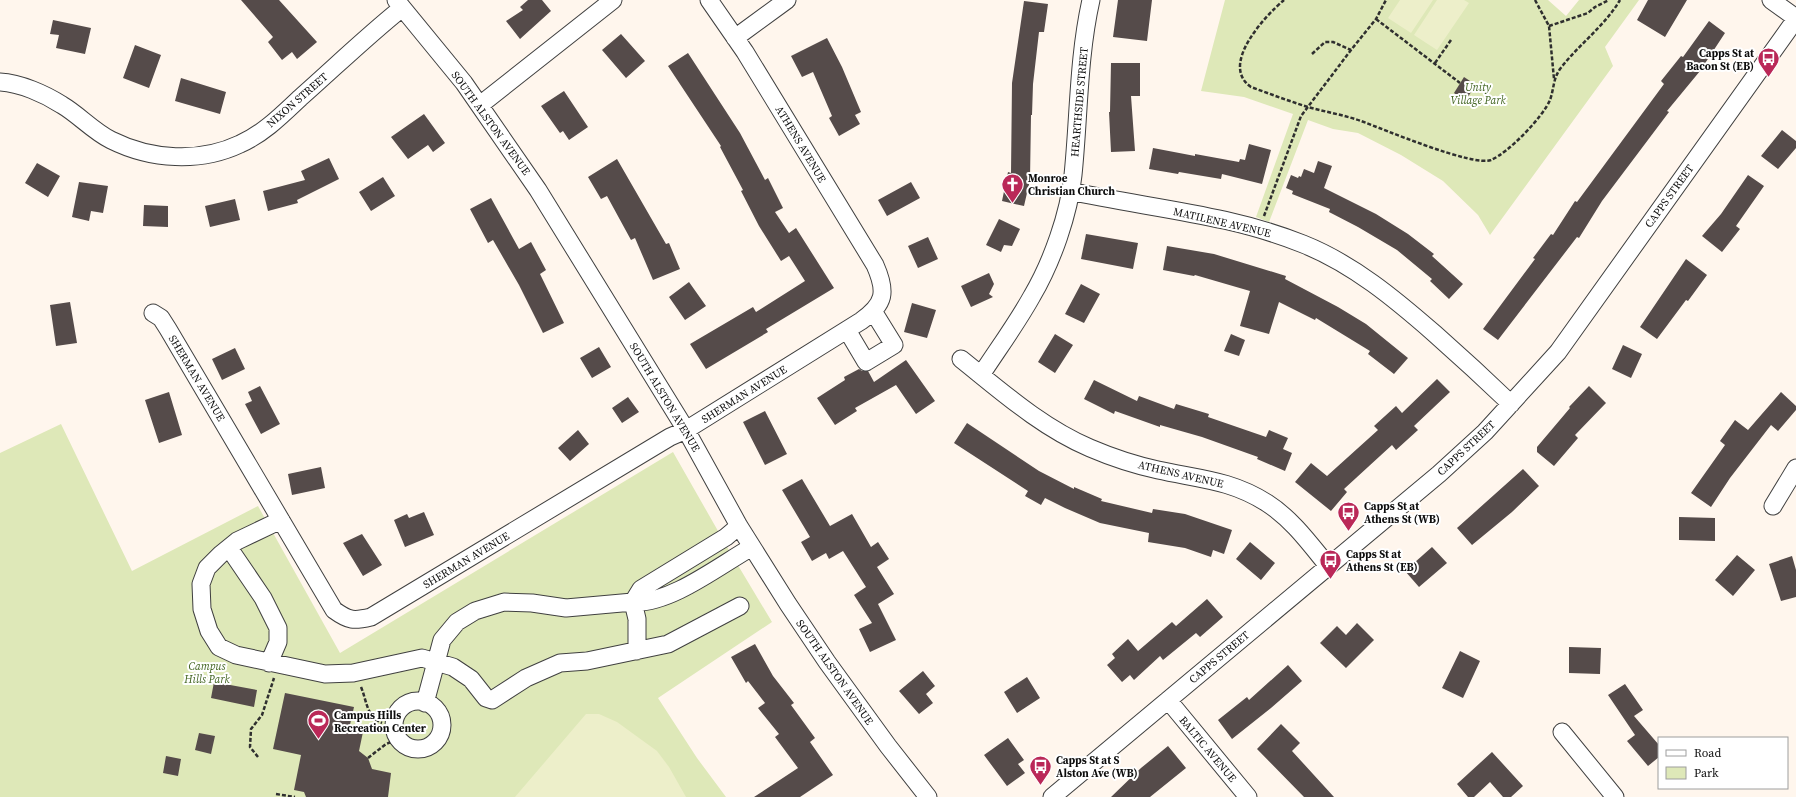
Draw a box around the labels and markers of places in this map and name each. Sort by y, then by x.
place label: Capps St at Bacon St (EB) [1686,46,1755,74]
bus stop icon: Capps St at Bacon St (EB) [1756,46,1782,79]
church icon: Monroe Christian Church [1000,171,1026,204]
place label: Monroe Christian Church [1028,171,1115,199]
bus stop icon: Capps St at Athens St (WB) [1336,499,1362,532]
place label: Capps St at Athens St (WB) [1364,499,1440,527]
bus stop icon: Capps St at Athens St (EB) [1318,547,1344,580]
place label: Capps St at Athens St (EB) [1346,547,1418,575]
sports icon: Campus Hills Recreation Center [305,708,331,741]
place label: Campus Hills Recreation Center [334,708,427,736]
bus stop icon: Capps St at S Alston Ave (WB) [1027,753,1053,786]
place label: Capps St at S Alston Ave (WB) [1056,753,1138,781]

